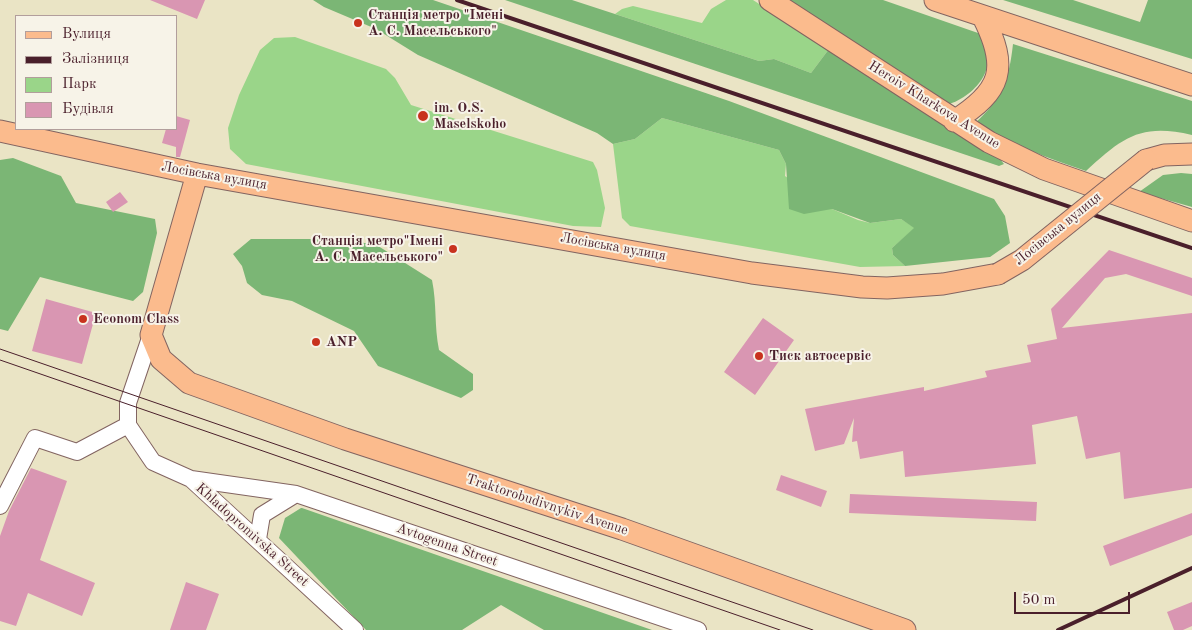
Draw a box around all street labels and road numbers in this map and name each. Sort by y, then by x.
street label: Heroiv Kharkova Avenue [865,58,1003,152]
street label: Лосівська вулиця [160,158,268,194]
street label: Лосівська вулиця [1011,189,1105,269]
street label: Лосівська вулиця [559,229,667,265]
street label: Traktorobudivnykiv Avenue [464,471,630,539]
street label: Khladopromivska Street [192,480,312,590]
street label: Avtogenna Street [394,520,500,570]

